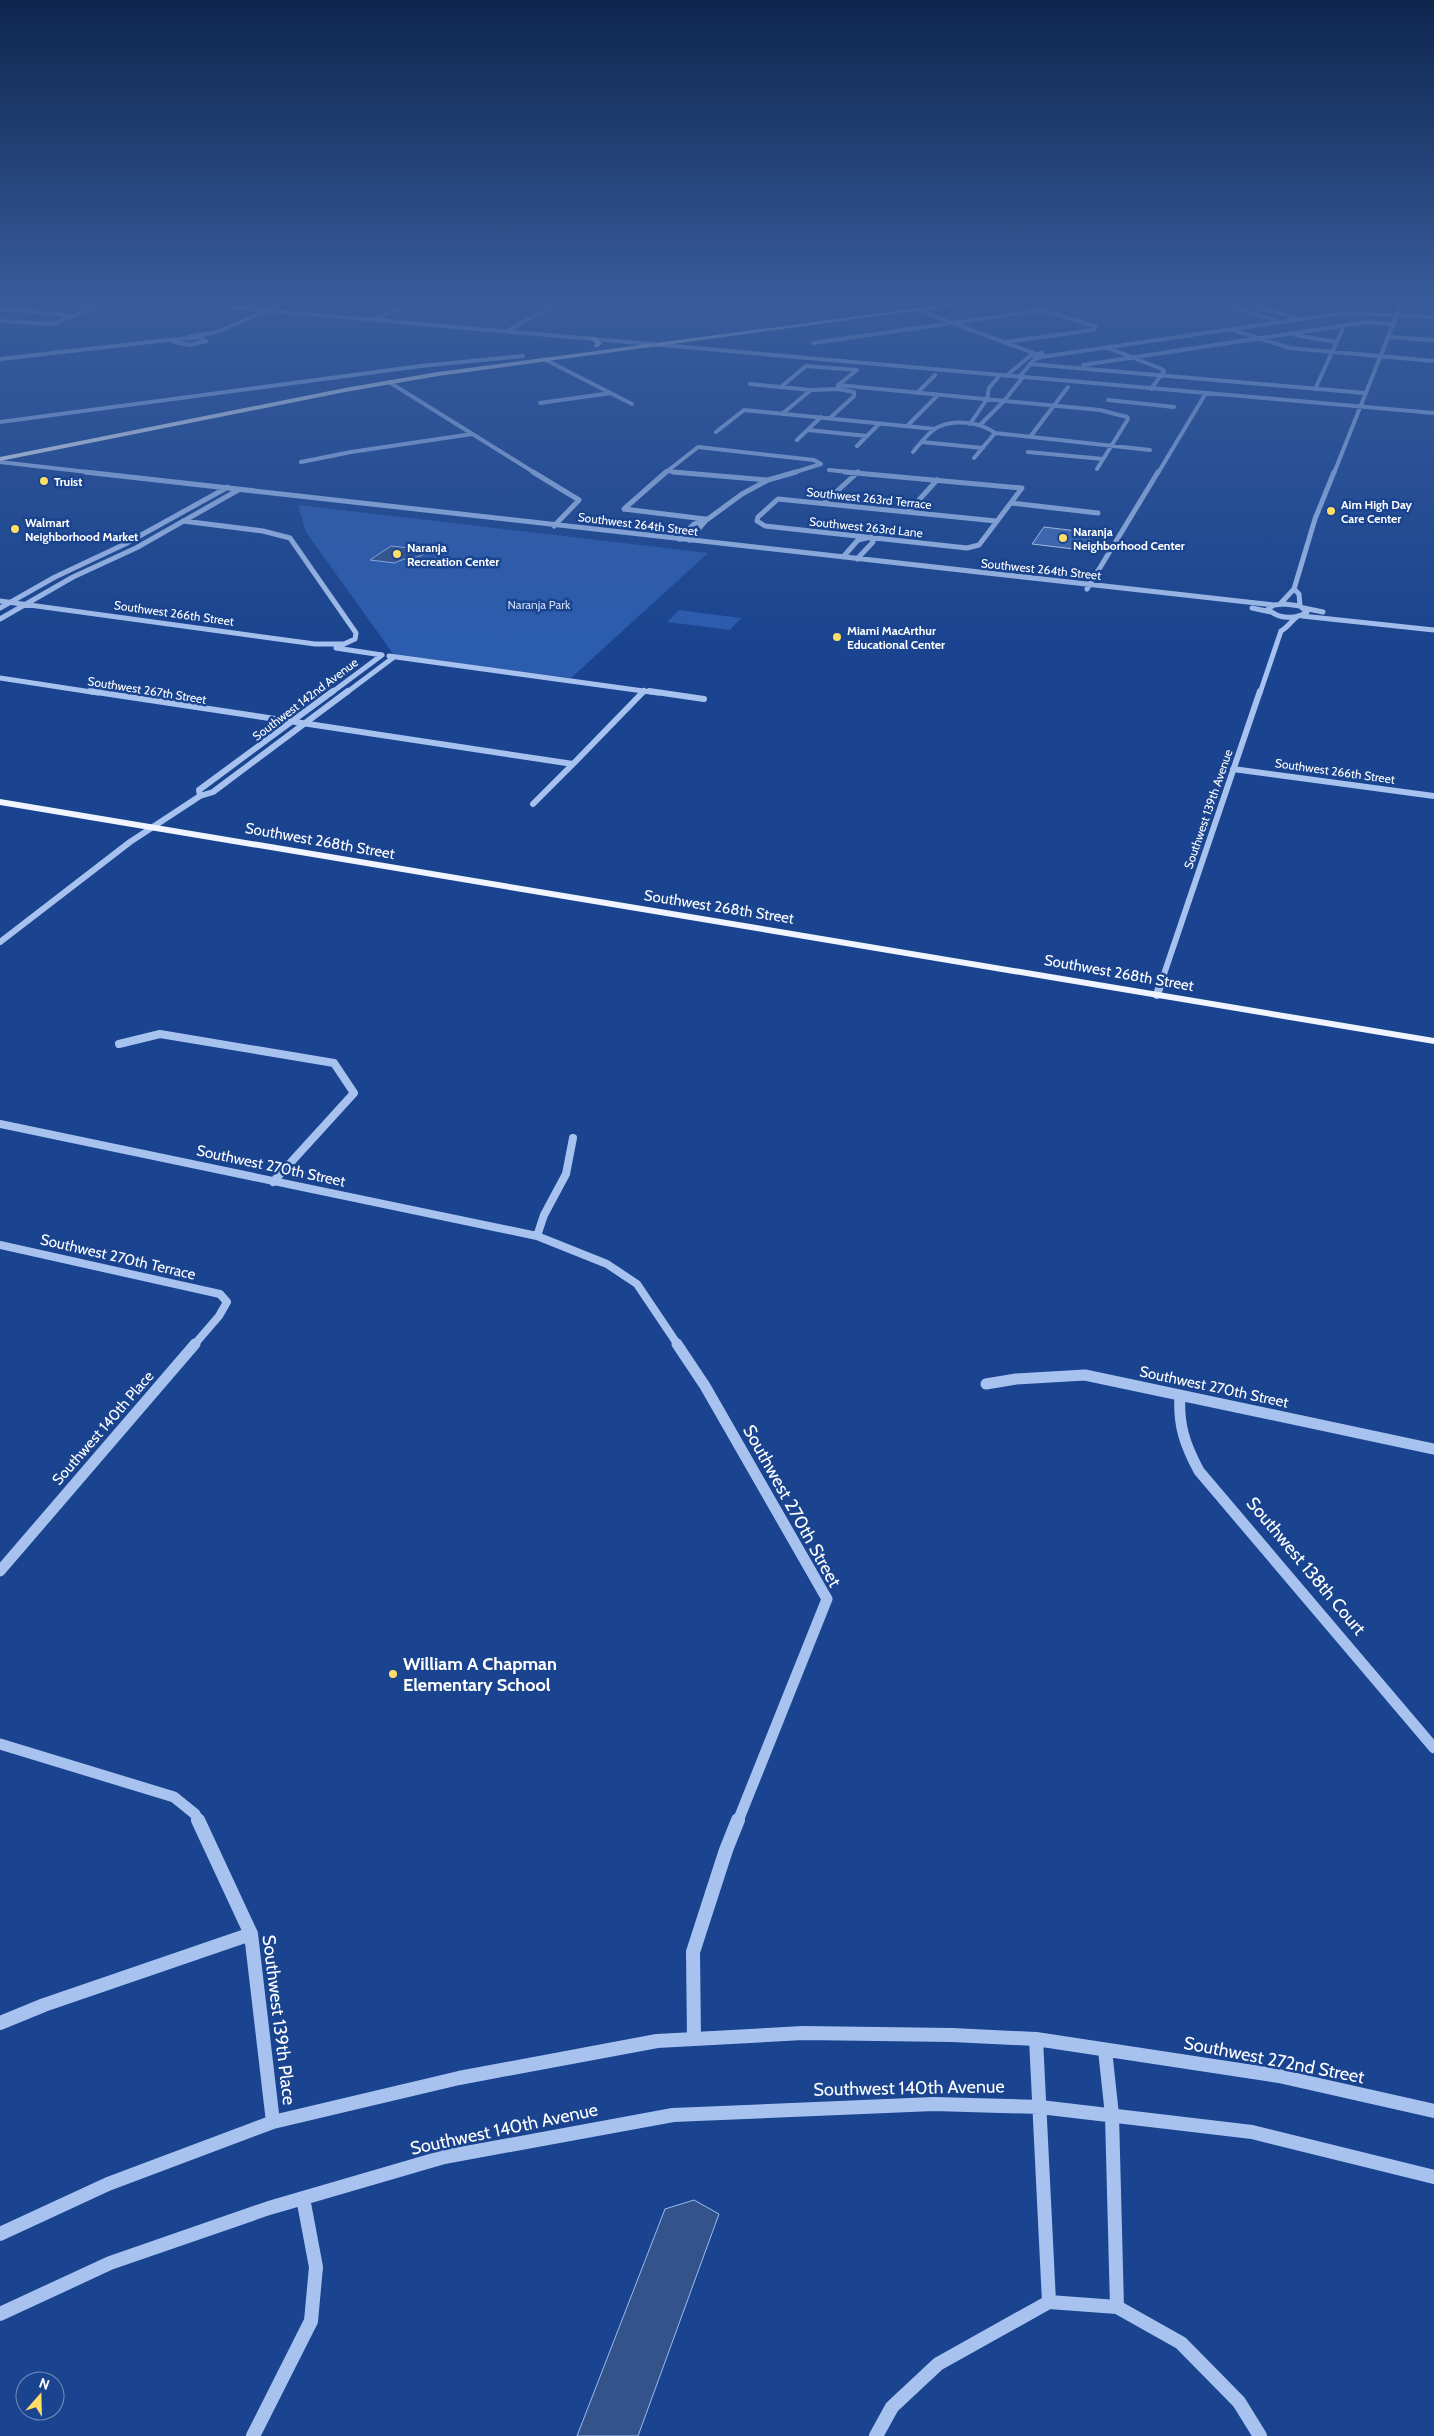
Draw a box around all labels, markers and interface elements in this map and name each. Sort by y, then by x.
place label: Truist [54,474,82,489]
marker: Truist [38,475,50,487]
street label: Southwest 263rd Terrace [806,484,932,512]
place label: Aim High Day Care Center [1341,497,1413,526]
marker: Aim High Day Care Center [1325,505,1337,517]
street label: Southwest 264th Street [577,509,699,539]
street label: Southwest 263rd Lane [808,514,924,540]
place label: Walmart Neighborhood Market [25,515,138,544]
marker: Walmart Neighborhood Market [9,523,21,535]
place label: Naranja Neighborhood Center [1073,524,1185,553]
marker: Naranja Neighborhood Center [1057,532,1069,544]
place label: Naranja Recreation Center [407,540,499,569]
marker: Naranja Recreation Center [391,548,403,560]
street label: Southwest 264th Street [980,555,1102,583]
street label: Southwest 266th Street [113,597,235,629]
park label: Naranja Park [508,597,571,612]
place label: Miami MacArthur Educational Center [847,623,945,652]
marker: Miami MacArthur Educational Center [831,631,843,643]
street label: Southwest 142nd Avenue [249,654,361,744]
street label: Southwest 267th Street [87,673,207,707]
street label: Southwest 139th Avenue [1180,747,1236,871]
street label: Southwest 266th Street [1274,755,1396,787]
street label: Southwest 268th Street [244,819,396,863]
street label: Southwest 268th Street [643,886,795,928]
street label: Southwest 268th Street [1043,951,1195,995]
street label: Southwest 270th Street [195,1141,347,1191]
street label: Southwest 270th Terrace [39,1230,198,1284]
street label: Southwest 270th Street [1138,1362,1290,1412]
street label: Southwest 140th Place [49,1367,158,1489]
street label: Southwest 270th Street [738,1421,846,1591]
street label: Southwest 138th Court [1242,1492,1370,1640]
place label: William A Chapman Elementary School [403,1653,557,1696]
marker: William A Chapman Elementary School [387,1668,399,1680]
street label: Southwest 139th Place [258,1934,300,2106]
street label: Southwest 272nd Street [1182,2032,1366,2088]
street label: Southwest 140th Avenue [813,2075,1005,2101]
street label: Southwest 140th Avenue [408,2098,600,2160]
north arrow [15,2371,65,2421]
text: N [37,2374,52,2394]

